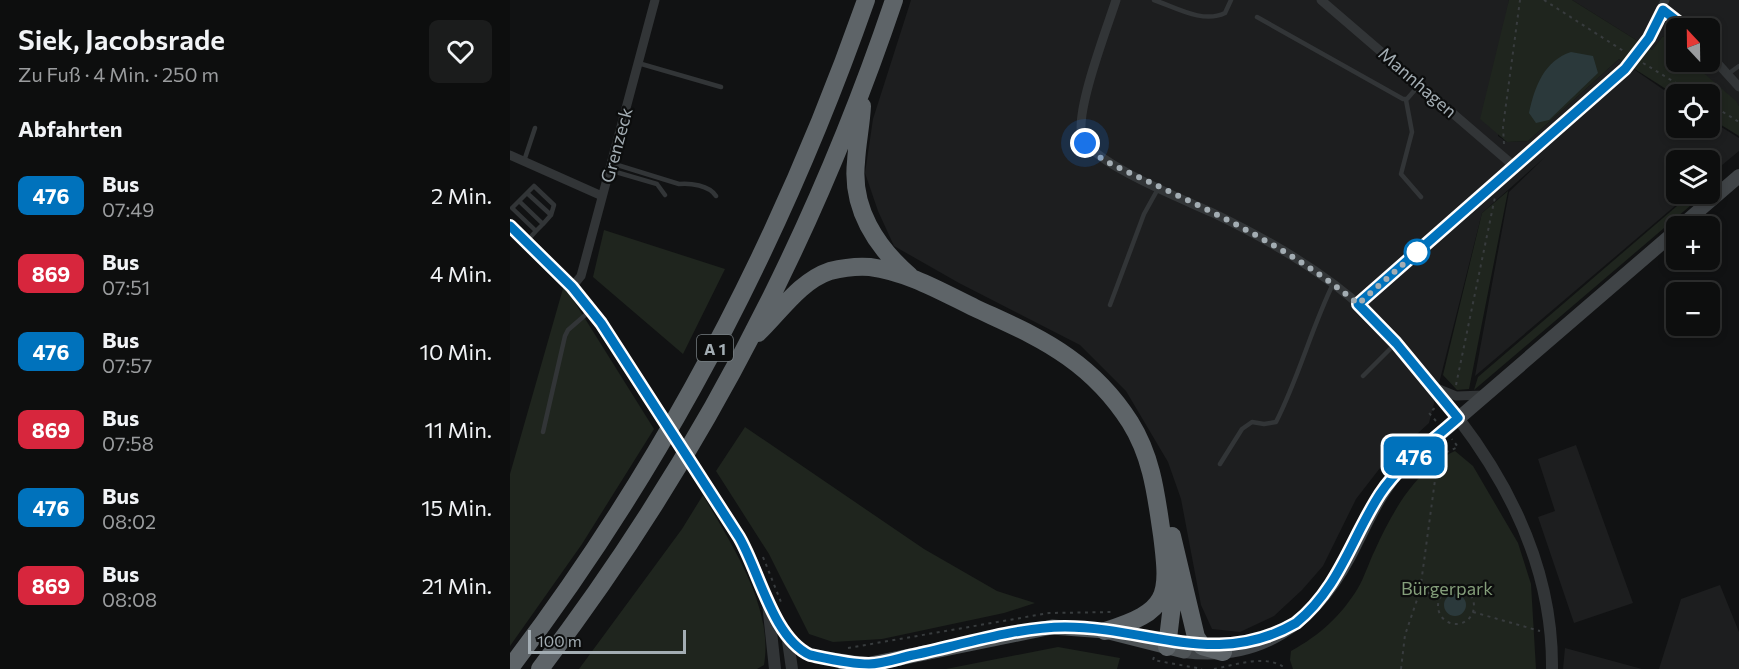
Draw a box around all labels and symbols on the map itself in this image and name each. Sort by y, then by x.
north arrow [1666,18,1720,72]
street label: Mannhagen [1374,42,1462,122]
street label: Grenzeck [595,105,637,185]
your location [1070,128,1100,158]
unlabelled marker [1404,239,1430,265]
road number: A 1 [697,335,733,361]
line badge: 476 [1380,436,1448,476]
park label: Bürgerpark [1401,577,1493,599]
scale bar [528,627,686,654]

